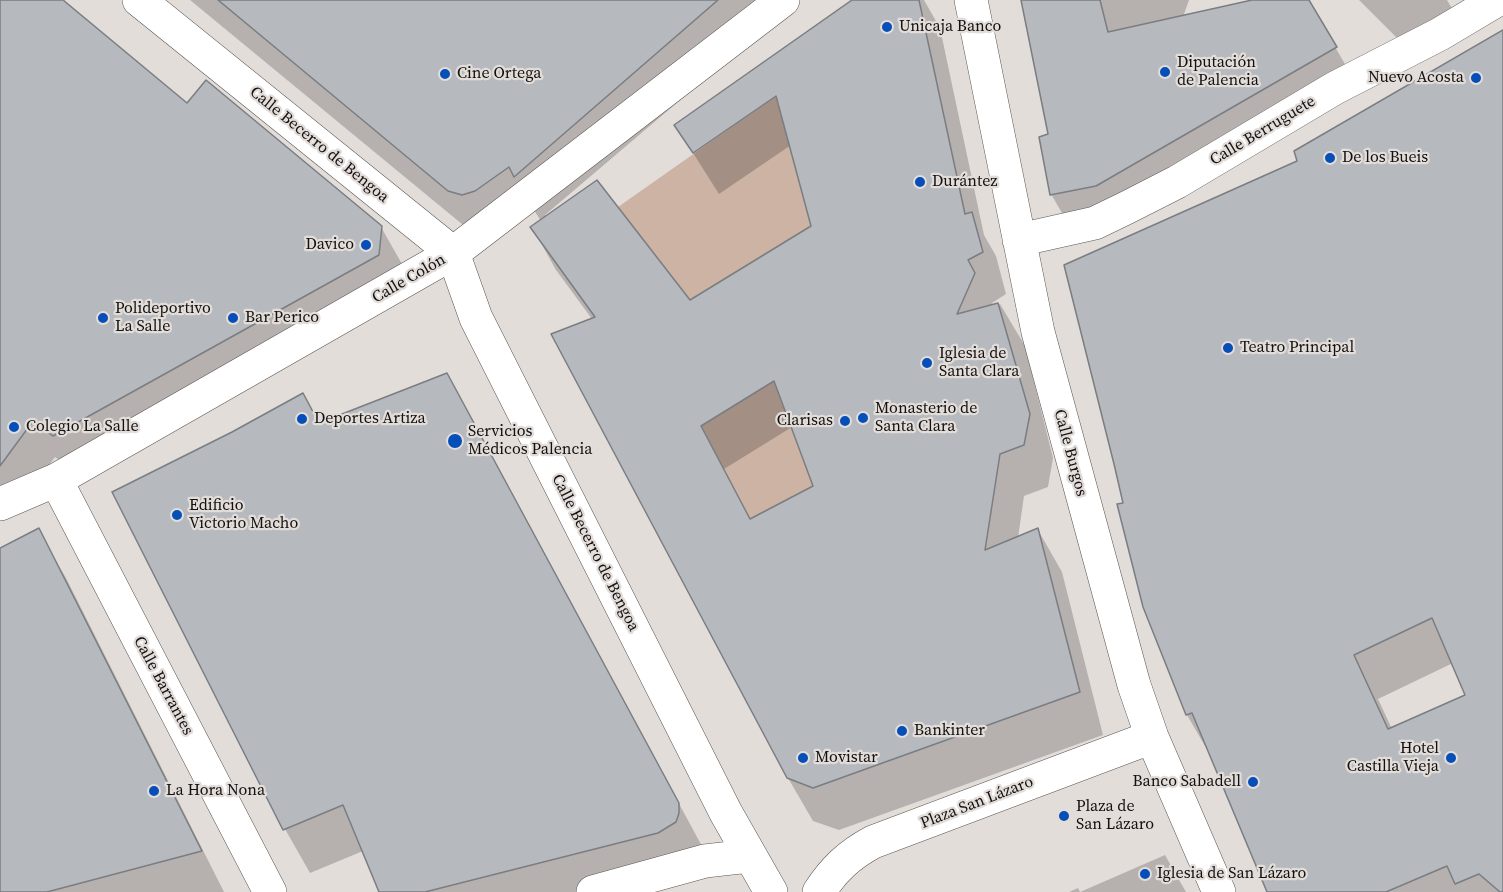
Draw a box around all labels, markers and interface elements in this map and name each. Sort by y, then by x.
place label: Unicaja Banco [899,17,1001,37]
marker: Unicaja Banco [880,20,894,34]
place label: Diputación de Palencia [1177,53,1259,91]
place label: Cine Ortega [457,64,541,84]
marker: Diputación de Palencia [1158,65,1172,79]
marker: Cine Ortega [438,67,452,81]
place label: Nuevo Acosta [1368,68,1464,88]
marker: Nuevo Acosta [1469,71,1483,85]
street label: Calle Becerro de Bengoa [245,83,393,207]
street label: Calle Berruguete [1207,92,1319,170]
place label: De los Bueis [1342,148,1428,168]
marker: De los Bueis [1323,151,1337,165]
place label: Durántez [932,172,998,192]
marker: Durántez [913,175,927,189]
place label: Davico [305,235,354,255]
marker: Davico [359,238,373,252]
street label: Calle Colón [369,250,449,308]
place label: Polideportivo La Salle [115,299,211,337]
place label: Bar Perico [245,308,319,328]
marker: Polideportivo La Salle [96,311,110,325]
marker: Bar Perico [226,311,240,325]
place label: Teatro Principal [1240,338,1354,358]
marker: Teatro Principal [1221,341,1235,355]
place label: Iglesia de Santa Clara [939,344,1019,382]
marker: Iglesia de Santa Clara [920,356,934,370]
place label: Monasterio de Santa Clara [875,399,977,437]
street label: Calle Burgos [1049,407,1091,499]
place label: Deportes Artiza [314,409,426,429]
place label: Clarisas [777,411,833,431]
marker: Monasterio de Santa Clara [856,411,870,425]
marker: Deportes Artiza [295,412,309,426]
marker: Clarisas [838,414,852,428]
place label: Colegio La Salle [26,417,139,437]
marker: Colegio La Salle [7,420,21,434]
place label: Servicios Médicos Palencia [468,422,592,460]
marker: Servicios Médicos Palencia [446,432,464,450]
street label: Calle Becerro de Bengoa [547,471,643,635]
place label: Edificio Victorio Macho [189,496,298,534]
marker: Edificio Victorio Macho [170,508,184,522]
street label: Calle Barrantes [129,633,197,739]
place label: Bankinter [914,721,985,741]
marker: Bankinter [895,724,909,738]
place label: Hotel Castilla Vieja [1347,739,1439,777]
place label: Movistar [815,748,878,768]
marker: Movistar [796,751,810,765]
marker: Hotel Castilla Vieja [1444,751,1458,765]
place label: Banco Sabadell [1133,772,1241,792]
street label: Plaza San Lázaro [918,773,1036,833]
marker: Banco Sabadell [1246,775,1260,789]
place label: La Hora Nona [166,781,265,801]
marker: La Hora Nona [147,784,161,798]
place label: Plaza de San Lázaro [1076,797,1154,835]
marker: Plaza de San Lázaro [1057,809,1071,823]
place label: Iglesia de San Lázaro [1157,864,1306,884]
marker: Iglesia de San Lázaro [1138,867,1152,881]

